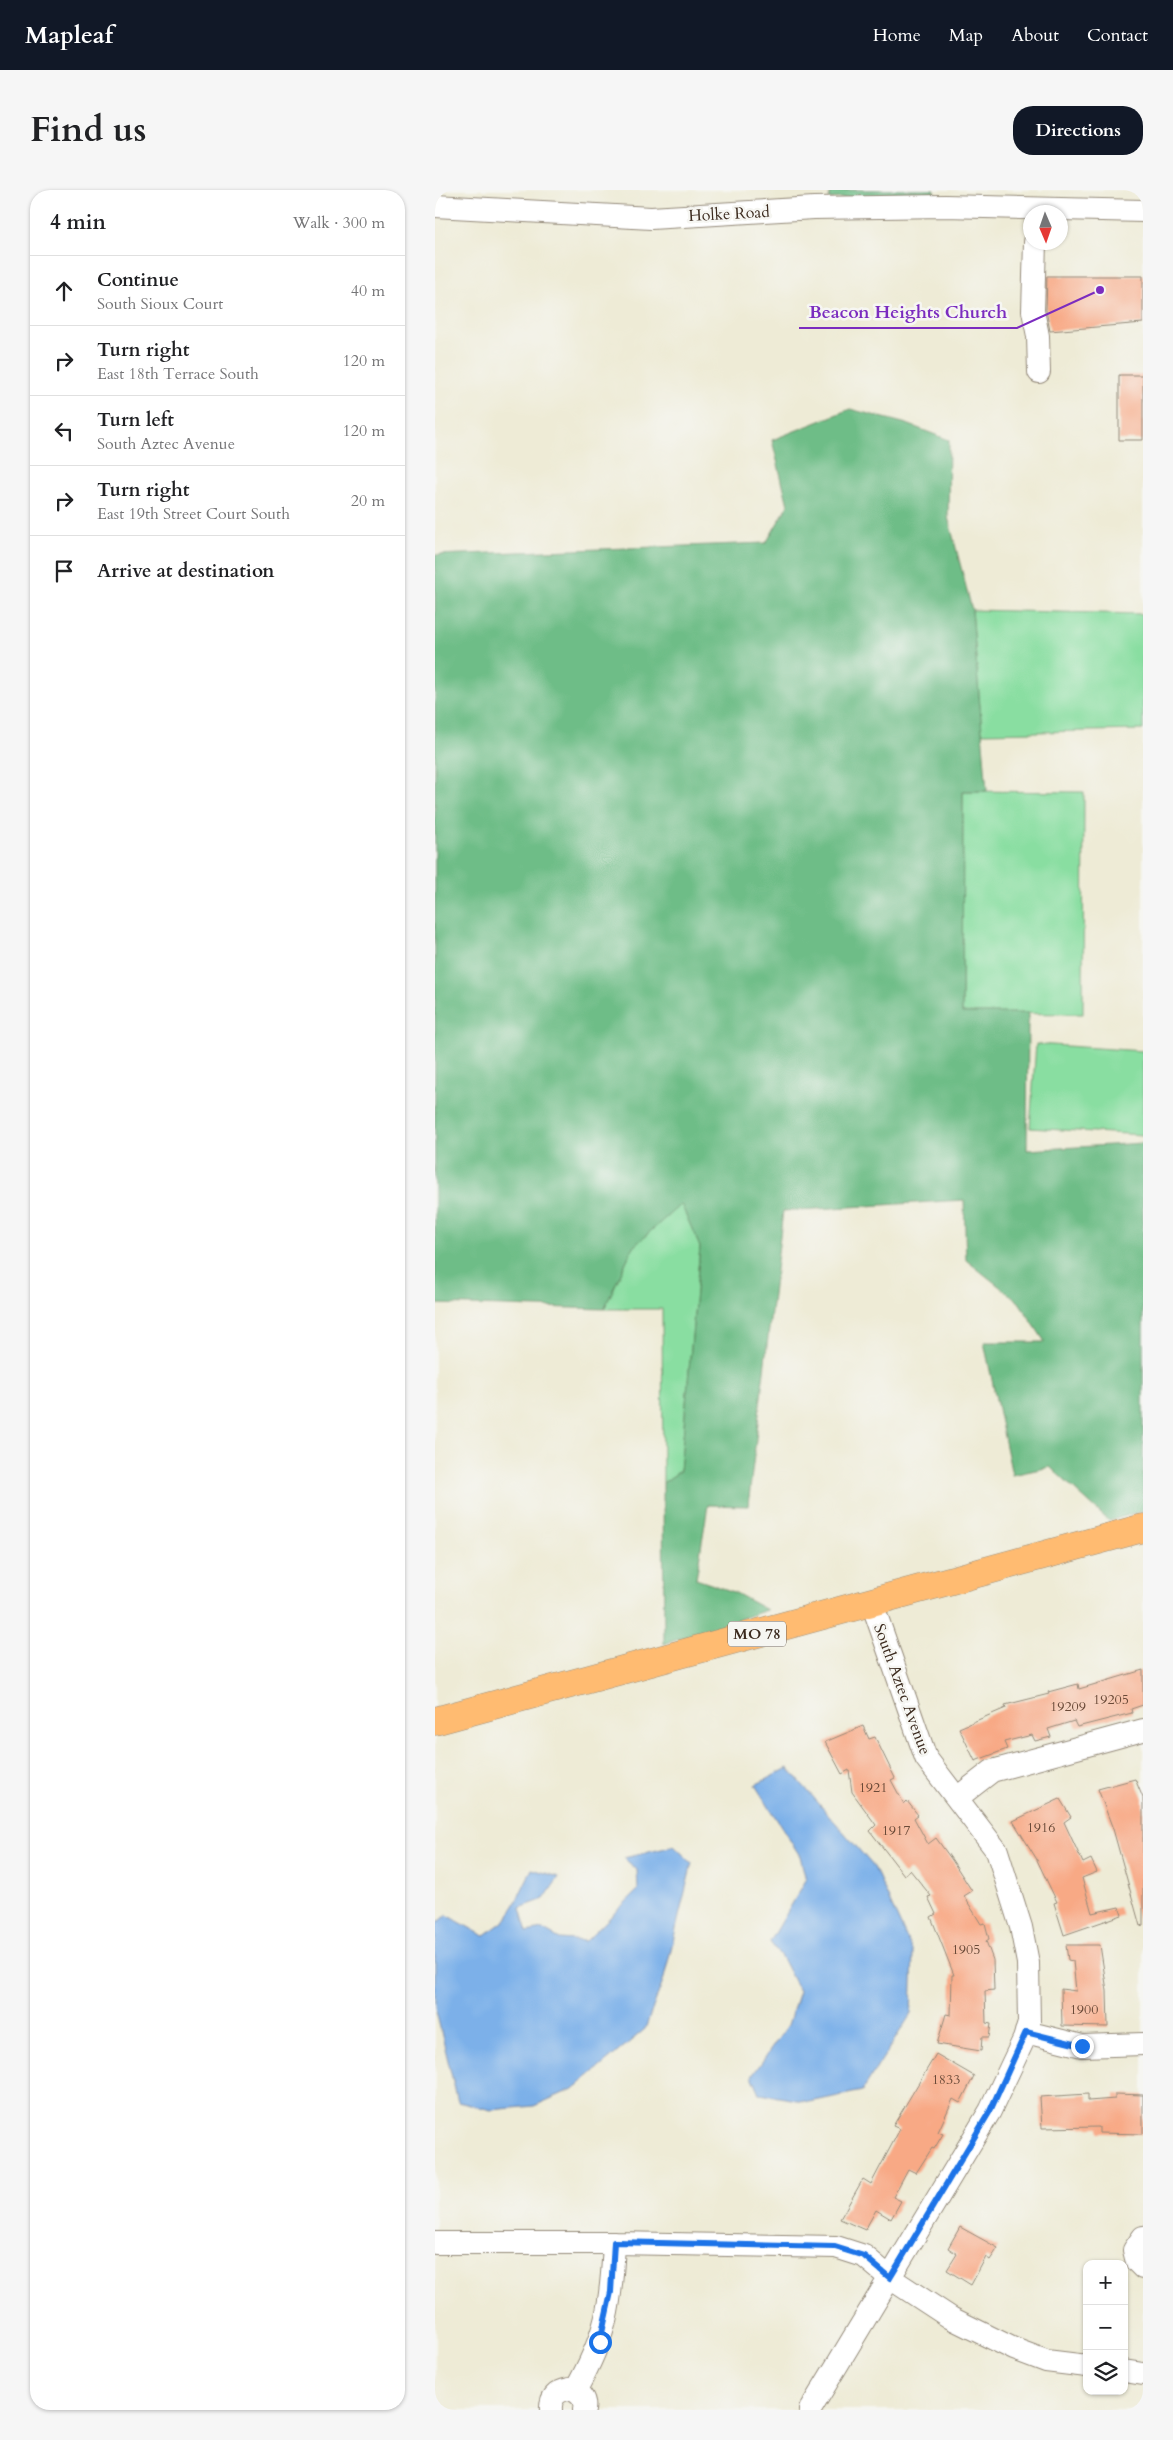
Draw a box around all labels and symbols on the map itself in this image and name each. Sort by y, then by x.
street label: Holke Road [688,201,771,227]
north arrow [1023,205,1068,250]
callout: Beacon Heights Church [799,295,1017,328]
text: Beacon Heights Church [809,300,1007,325]
street label: South Aztec Avenue [868,1621,936,1758]
road number: MO 78 [728,1622,786,1646]
house number: 19205 [1093,1690,1129,1709]
house number: 19209 [1050,1697,1086,1716]
house number: 1921 [859,1778,887,1797]
house number: 1916 [1027,1818,1055,1837]
house number: 1917 [882,1821,910,1840]
house number: 1905 [952,1940,980,1959]
house number: 1900 [1070,2000,1098,2019]
route end [1071,2035,1094,2058]
house number: 1833 [932,2070,960,2089]
route start [589,2331,612,2354]

